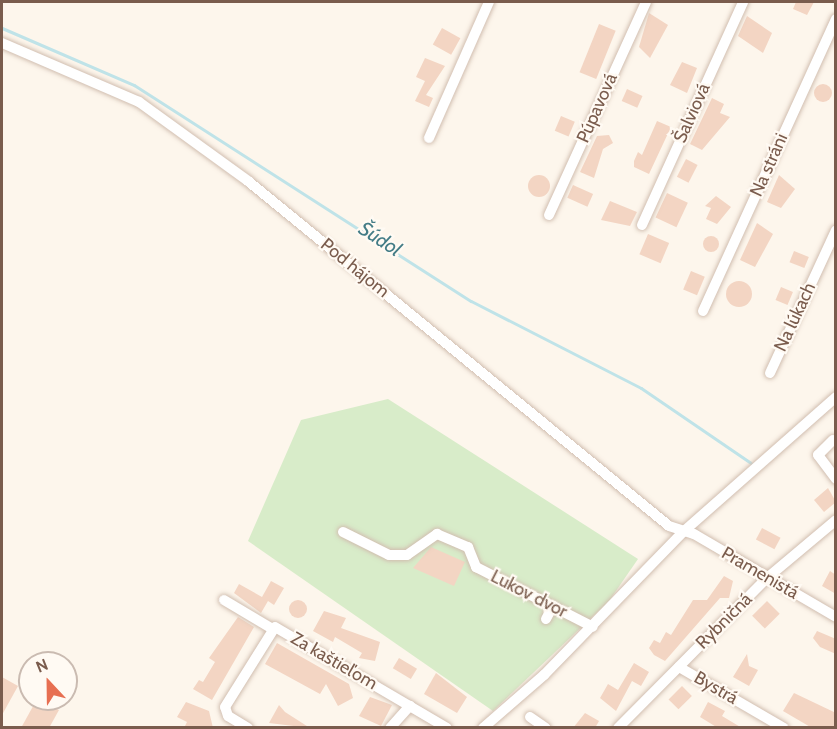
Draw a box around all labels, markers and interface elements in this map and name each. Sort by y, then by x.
street label: Púpavová [572,70,622,146]
street label: Šalviová [669,80,715,146]
street label: Na stráni [746,130,792,200]
water label: Šúdol [354,216,406,262]
street label: Pod hájom [316,234,394,302]
street label: Na lúkach [770,279,820,355]
street label: Pramenistá [718,542,802,604]
street label: Lukov dvor [487,566,571,622]
street label: Rybničná [691,588,757,654]
street label: Za kaštieľom [287,628,381,694]
north arrow [18,651,78,711]
text: N [33,655,51,677]
street label: Bystrá [690,667,742,709]

